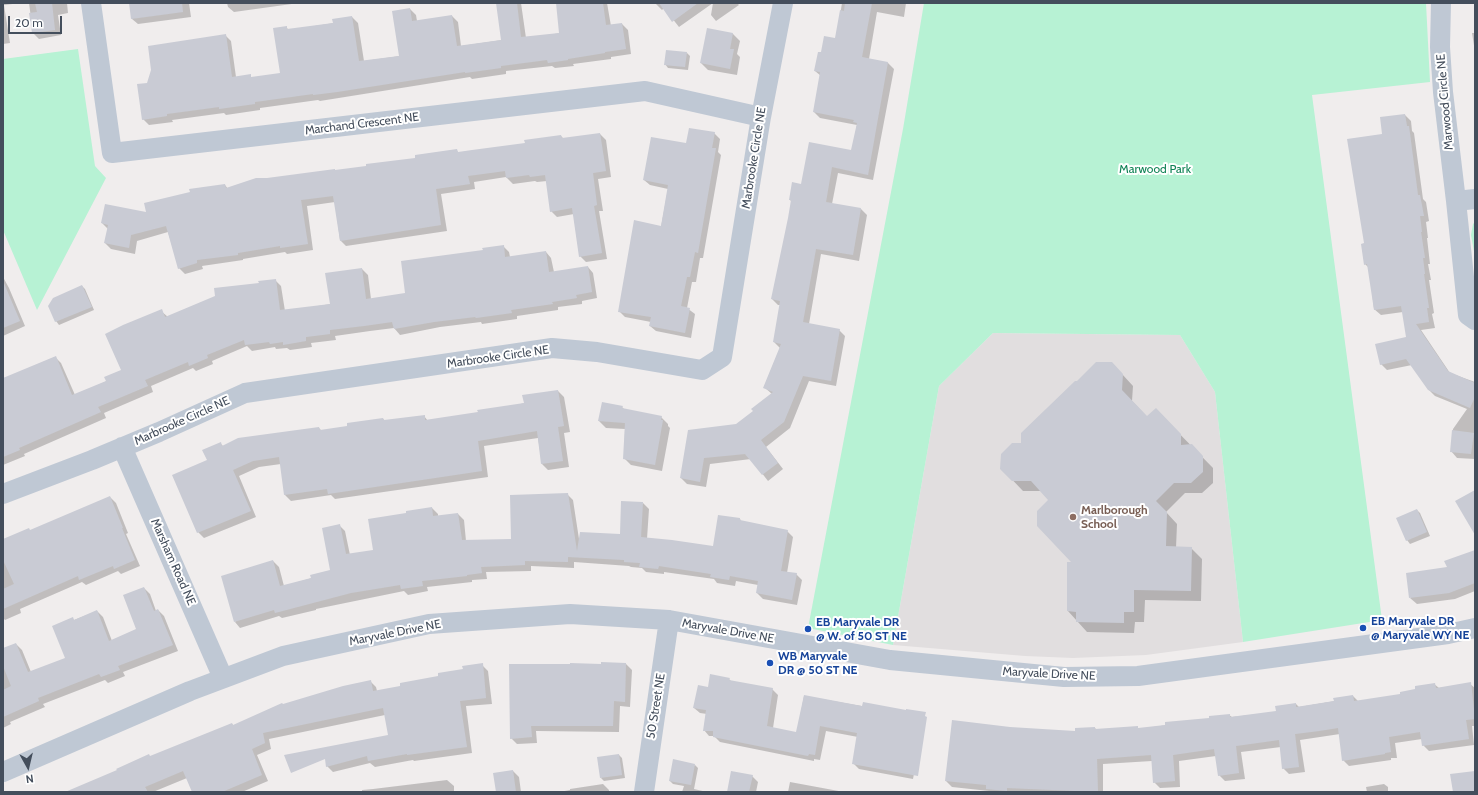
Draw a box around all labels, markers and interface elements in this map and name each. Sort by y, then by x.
scale bar [10,8,64,34]
text: 20 m [15,15,43,30]
street label: Marwood Circle NE [1434,53,1456,151]
street label: Marbrooke Circle NE [739,106,769,210]
street label: Marchand Crescent NE [304,110,420,138]
park label: Marwood Park [1119,162,1191,176]
street label: Marbrooke Circle NE [446,343,550,371]
street label: Marbrooke Circle NE [132,394,232,448]
place label: Marlborough School [1081,503,1148,531]
marker: Marlborough School [1068,512,1078,522]
street label: Marsham Road NE [147,516,199,608]
place label: EB Maryvale DR @ Maryvale WY NE [1371,614,1469,642]
place label: EB Maryvale DR @ W. of 50 ST NE [816,615,907,643]
street label: Maryvale Drive NE [681,616,775,646]
street label: Maryvale Drive NE [348,617,442,649]
marker: EB Maryvale DR @ Maryvale WY NE [1358,623,1368,633]
marker: EB Maryvale DR @ W. of 50 ST NE [803,624,813,634]
place label: WB Maryvale DR @ 50 ST NE [778,649,857,677]
marker: WB Maryvale DR @ 50 ST NE [765,658,775,668]
street label: Maryvale Drive NE [1002,664,1096,684]
street label: 50 Street NE [644,672,668,740]
north arrow [8,747,48,787]
text: N [25,771,34,786]

